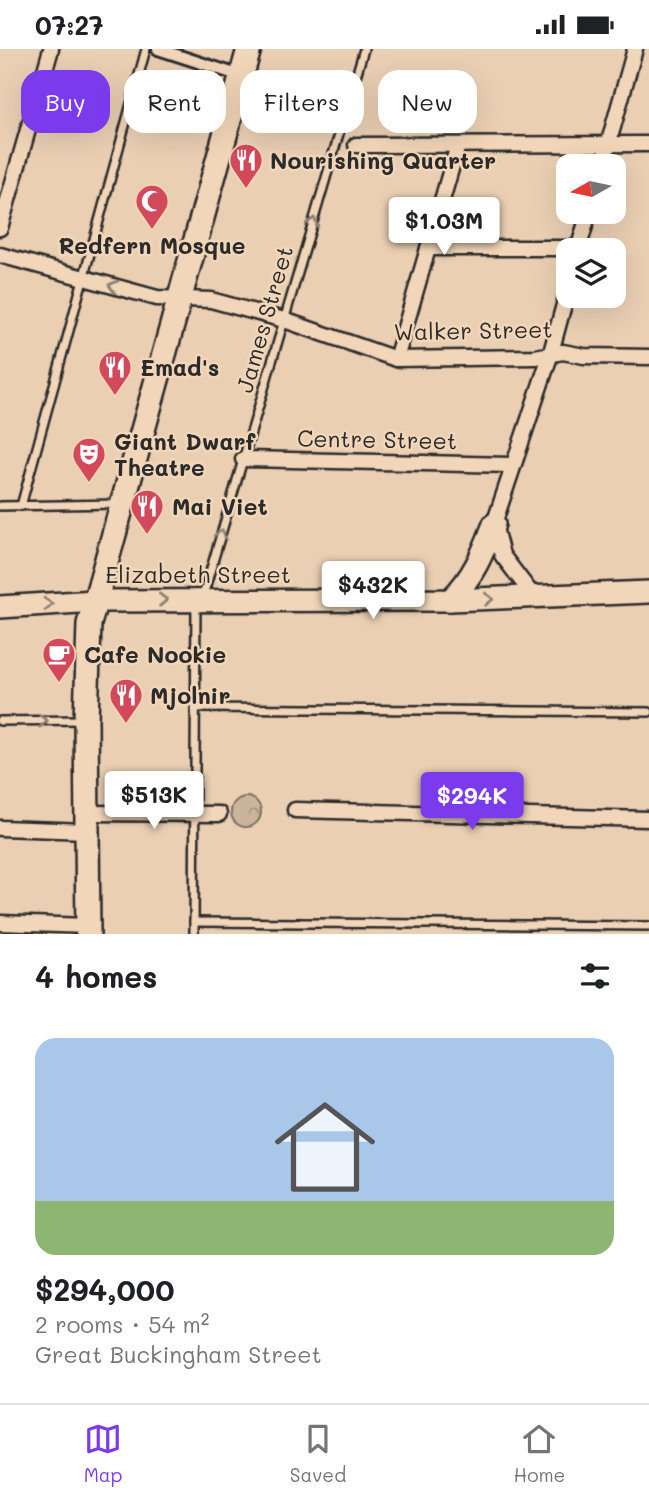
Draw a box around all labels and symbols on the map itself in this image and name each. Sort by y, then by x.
restaurant icon: Nourishing Quarter [227,141,265,190]
place label: Nourishing Quarter [270,145,496,175]
north arrow [556,154,626,224]
mosque icon: Redfern Mosque [133,182,171,231]
pin: $1.03M [387,197,501,257]
one-way arrow [304,216,319,228]
place label: Redfern Mosque [58,230,246,260]
street label: James Street [229,242,299,396]
one-way arrow [107,280,119,294]
street label: Walker Street [393,314,553,346]
restaurant icon: Emad's [96,348,134,397]
place label: Emad's [140,352,219,382]
street label: Centre Street [297,423,457,455]
place label: Giant Dwarf Theatre [114,426,257,482]
theatre icon: Giant Dwarf Theatre [70,435,108,484]
restaurant icon: Mai Viet [128,487,166,536]
place label: Mai Viet [172,491,268,521]
one-way arrow [212,529,227,541]
street label: Elizabeth Street [105,559,291,589]
pin: $432K [324,561,422,621]
one-way arrow [484,591,495,606]
one-way arrow [158,593,169,608]
one-way arrow [42,597,53,612]
cafe icon: Cafe Nookie [40,635,78,684]
place label: Cafe Nookie [84,639,226,669]
restaurant icon: Mjolnir [107,676,145,725]
place label: Mjolnir [150,680,230,710]
one-way arrow [38,713,49,728]
pin: $513K [105,771,203,831]
pin: $294K [423,773,521,832]

